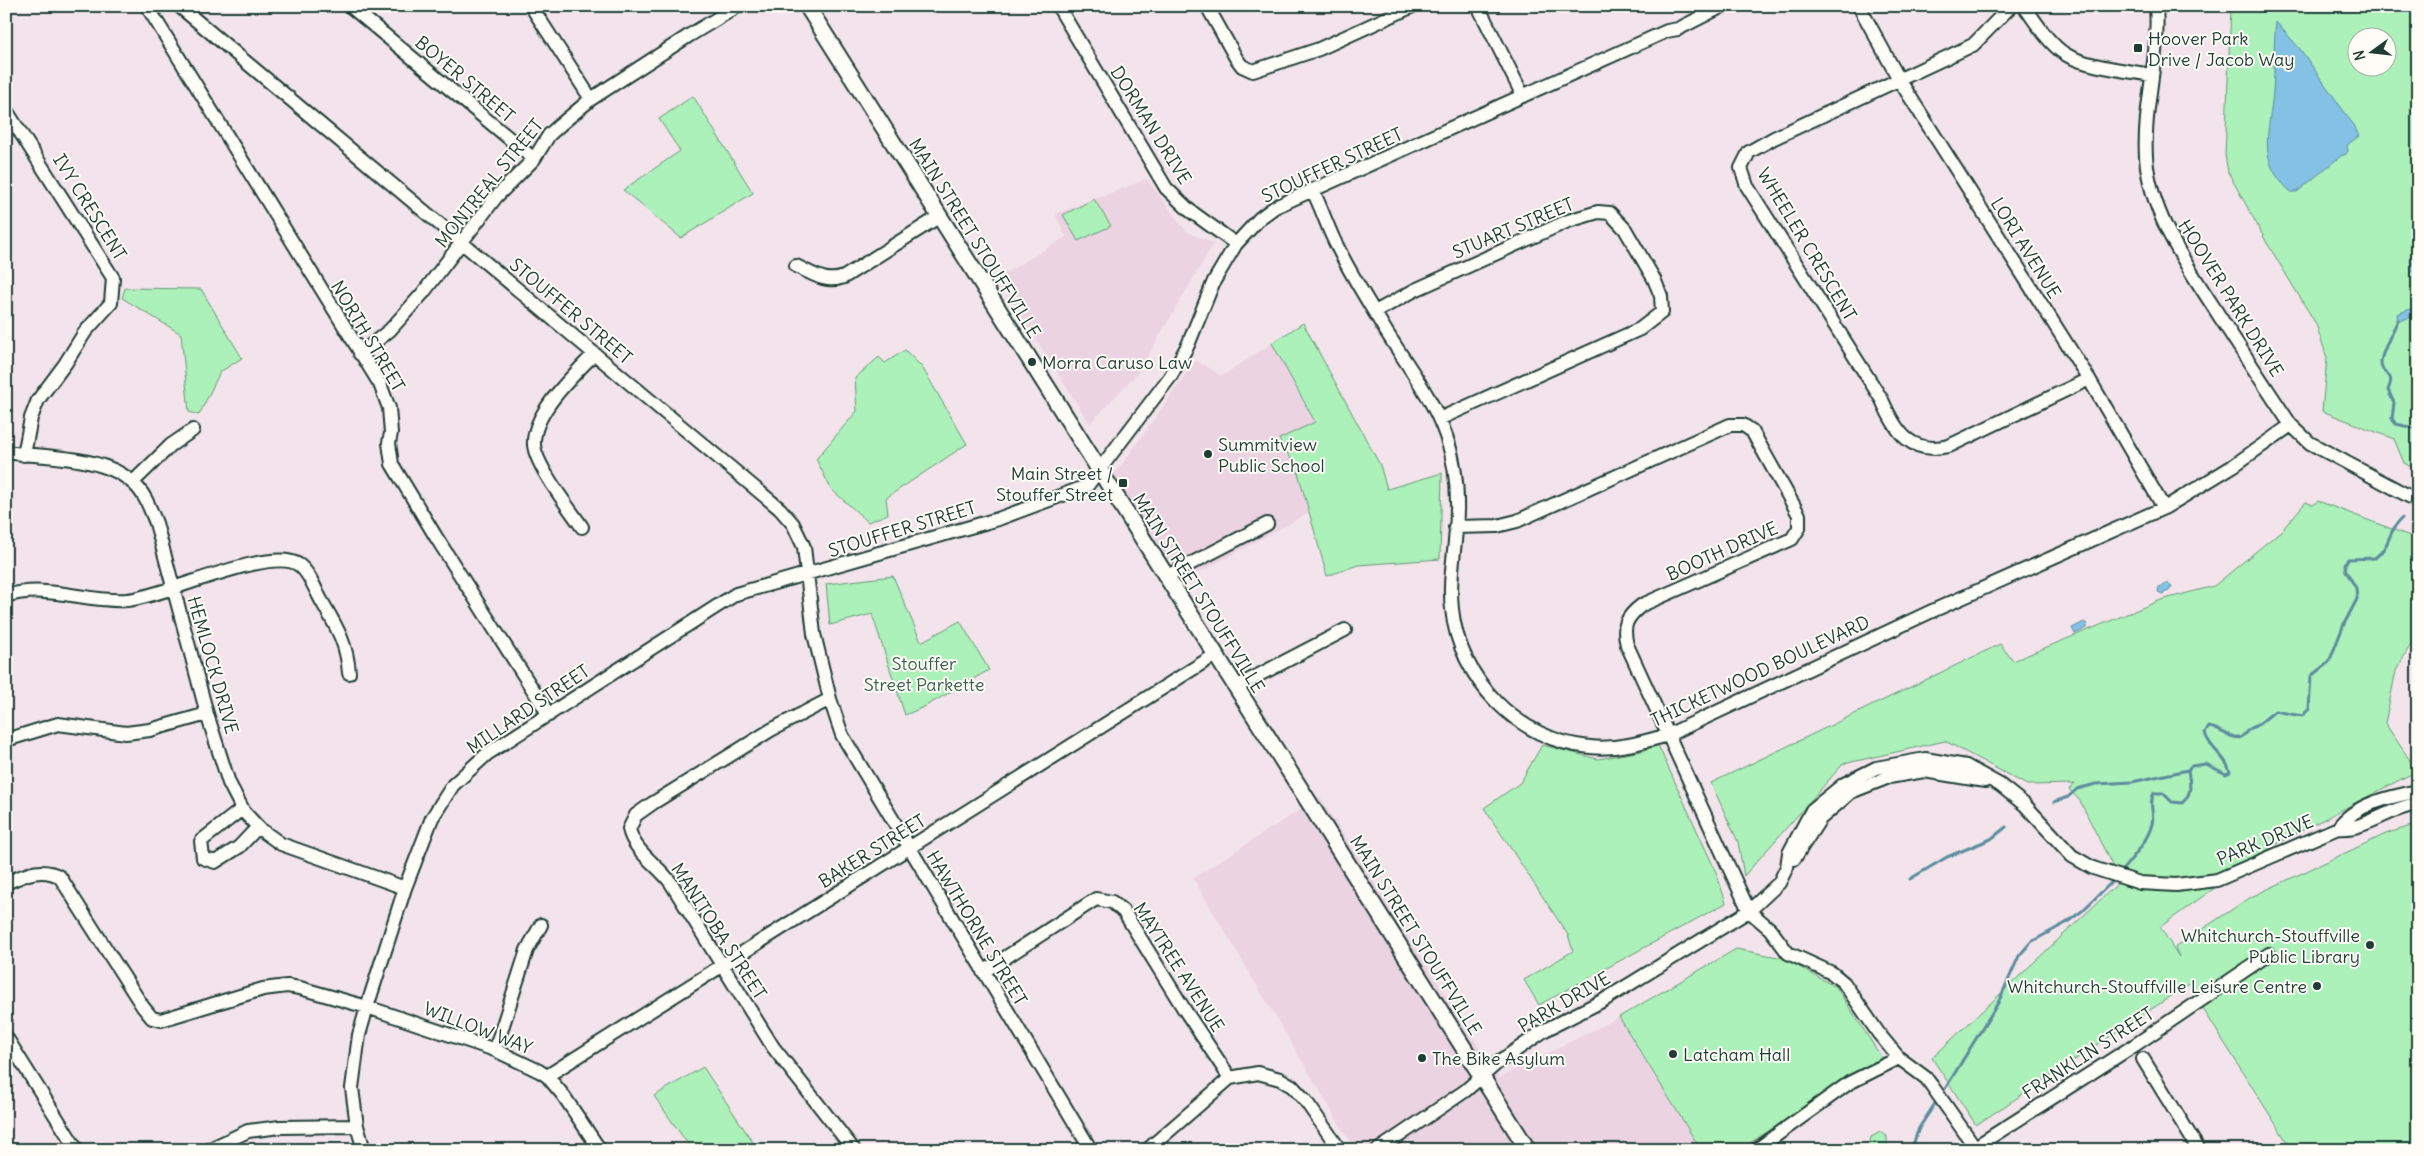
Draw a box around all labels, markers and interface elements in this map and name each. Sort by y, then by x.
place label: Hoover Park Drive / Jacob Way [2148,27,2294,71]
north arrow [2346,28,2396,78]
street label: BOYER STREET [410,31,520,127]
marker: Hoover Park Drive / Jacob Way [2132,42,2144,54]
text: N [2349,48,2369,62]
street label: DORMAN DRIVE [1105,62,1197,188]
street label: MONTREAL STREET [430,114,548,252]
street label: STOUFFER STREET [1258,122,1406,208]
street label: MAIN STREET STOUFFVILLE [904,134,1046,342]
street label: IVY CRESCENT [48,149,132,265]
street label: WHEELER CRESCENT [1752,163,1862,325]
street label: STUART STREET [1449,192,1577,264]
street label: LORI AVENUE [1986,193,2066,303]
street label: HOOVER PARK DRIVE [2173,215,2289,381]
street label: STOUFFER STREET [505,253,637,369]
street label: NORTH STREET [326,276,410,396]
place label: Morra Caruso Law [1042,351,1192,374]
marker: Morra Caruso Law [1026,356,1038,368]
place label: Summitview Public School [1218,433,1325,477]
marker: Summitview Public School [1202,448,1214,460]
place label: Main Street / Stouffer Street [996,462,1113,506]
marker: Main Street / Stouffer Street [1117,477,1129,489]
street label: MAIN STREET STOUFFVILLE [1128,489,1270,697]
street label: STOUFFER STREET [825,496,979,562]
street label: BOOTH DRIVE [1663,516,1781,586]
street label: HEMLOCK DRIVE [182,593,244,737]
street label: THICKETWOOD BOULEVARD [1647,610,1873,732]
park label: Stouffer Street Parkette [864,652,984,696]
street label: MILLARD STREET [462,659,594,759]
street label: BAKER STREET [814,809,930,893]
street label: PARK DRIVE [2213,809,2317,871]
street label: MAIN STREET STOUFFVILLE [1345,831,1487,1039]
street label: HAWTHORNE STREET [922,846,1032,1010]
street label: MANITOBA STREET [666,858,772,1004]
street label: MAYTREE AVENUE [1129,898,1229,1036]
place label: Whitchurch-Stouffville Public Library [2181,924,2360,968]
marker: Whitchurch-Stouffville Public Library [2364,939,2376,951]
street label: PARK DRIVE [1514,966,1614,1038]
place label: Whitchurch-Stouffville Leisure Centre [2007,975,2307,998]
marker: Whitchurch-Stouffville Leisure Centre [2311,980,2323,992]
street label: WILLOW WAY [421,997,535,1059]
street label: FRANKLIN STREET [2018,1002,2158,1104]
place label: Latcham Hall [1683,1043,1790,1066]
place label: The Bike Asylum [1432,1047,1565,1070]
marker: Latcham Hall [1667,1048,1679,1060]
marker: The Bike Asylum [1416,1052,1428,1064]

